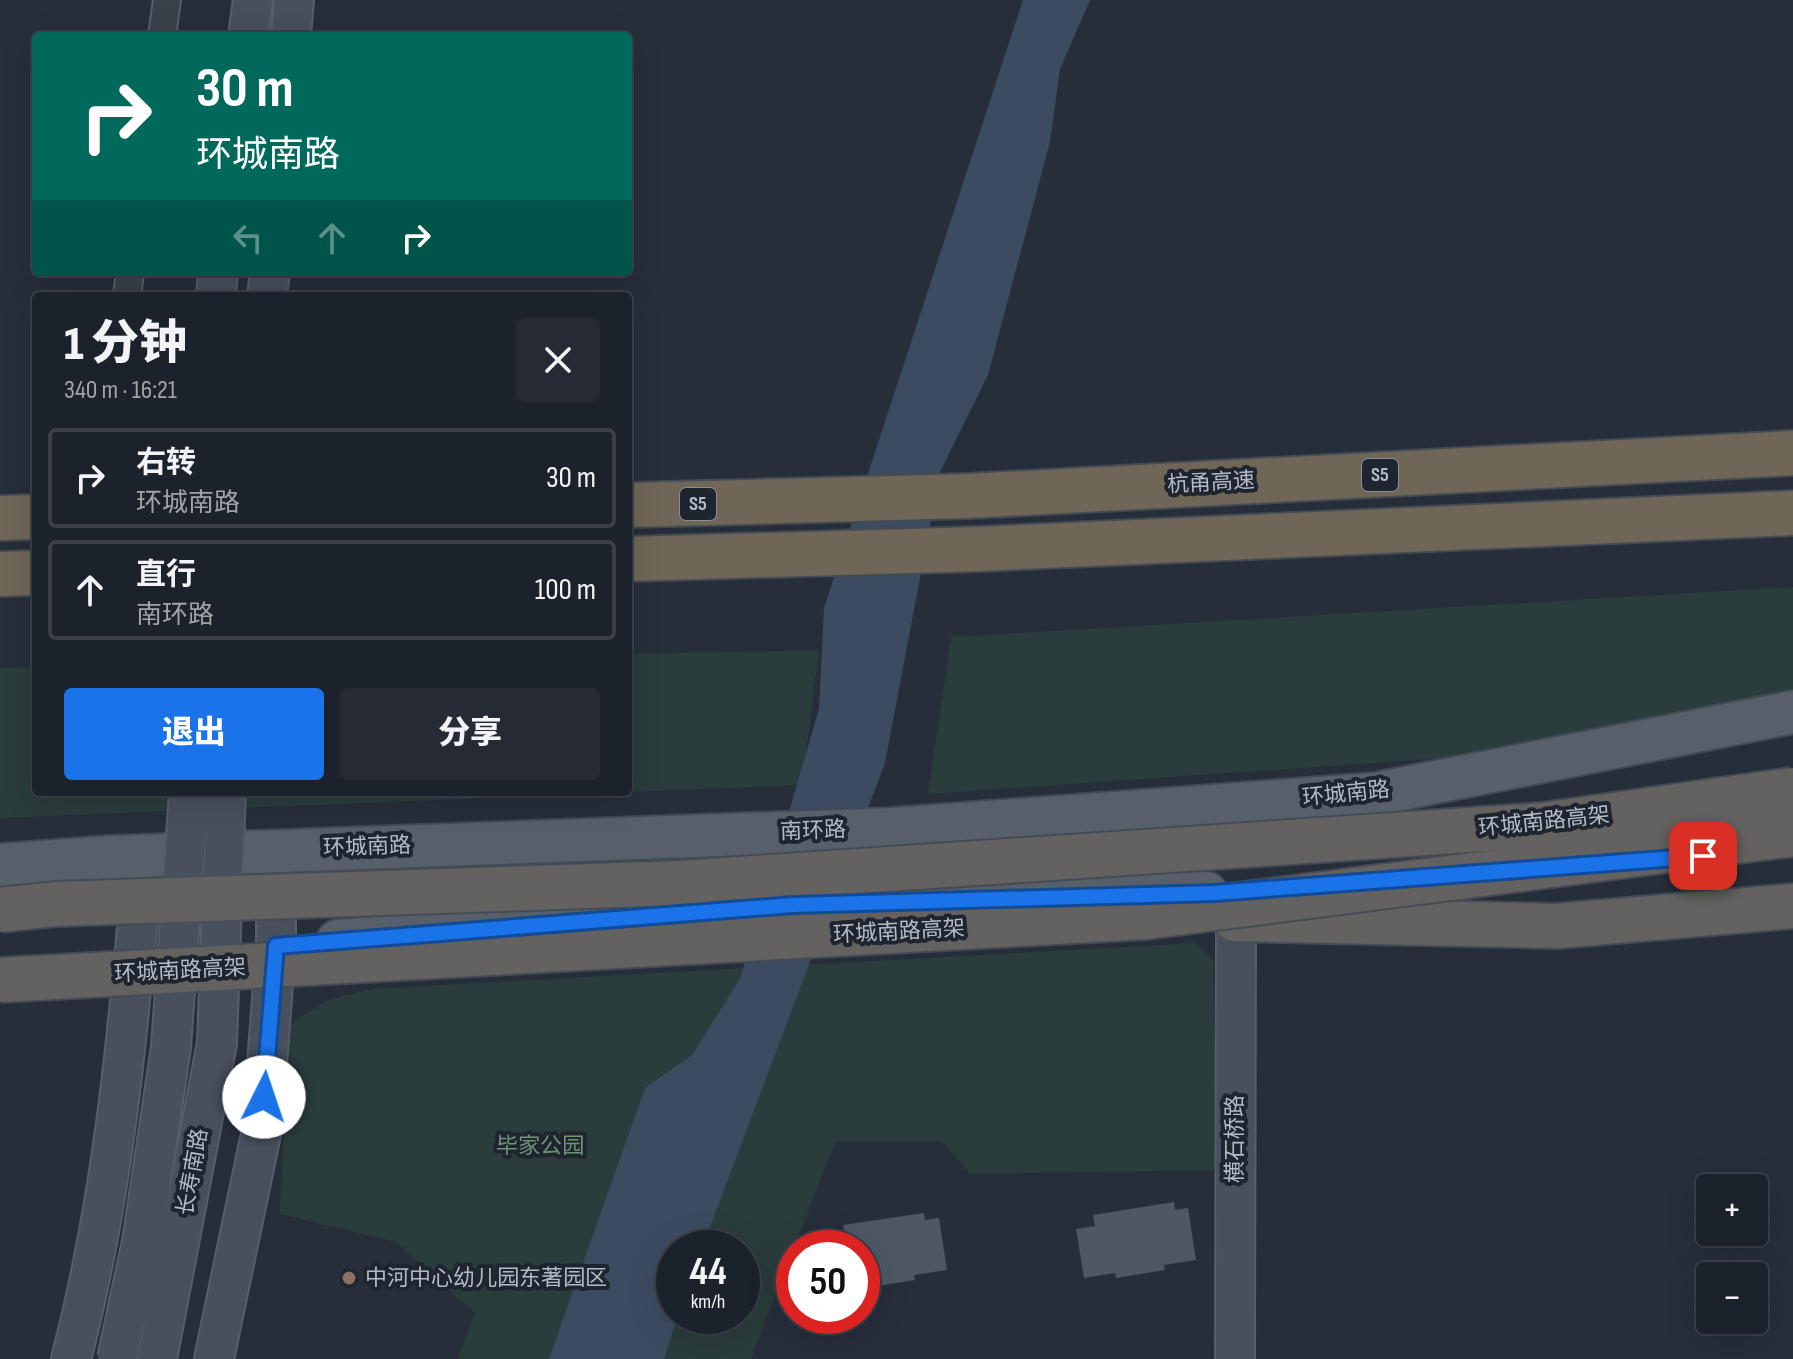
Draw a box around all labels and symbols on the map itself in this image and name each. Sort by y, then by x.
road number: S5 [1362,459,1398,491]
street label: 杭甬高速 [1166,467,1256,499]
road number: S5 [680,488,716,520]
street label: 环城南路 [1301,776,1391,812]
street label: 环城南路高架 [1477,802,1611,842]
street label: 南环路 [780,816,846,846]
pin [1669,822,1737,890]
street label: 环城南路 [323,832,411,862]
street label: 环城南路高架 [832,915,966,949]
street label: 环城南路高架 [113,954,247,988]
position arrow [222,1055,306,1139]
street label: 横石桥路 [1222,1095,1249,1183]
street label: 长寿南路 [172,1126,214,1218]
park label: 毕家公园 [496,1133,584,1160]
speed limit sign: 50 [776,1230,880,1334]
place label: 中河中心幼儿园东著园区 [365,1265,607,1292]
marker: 中河中心幼儿园东著园区 [340,1269,358,1287]

